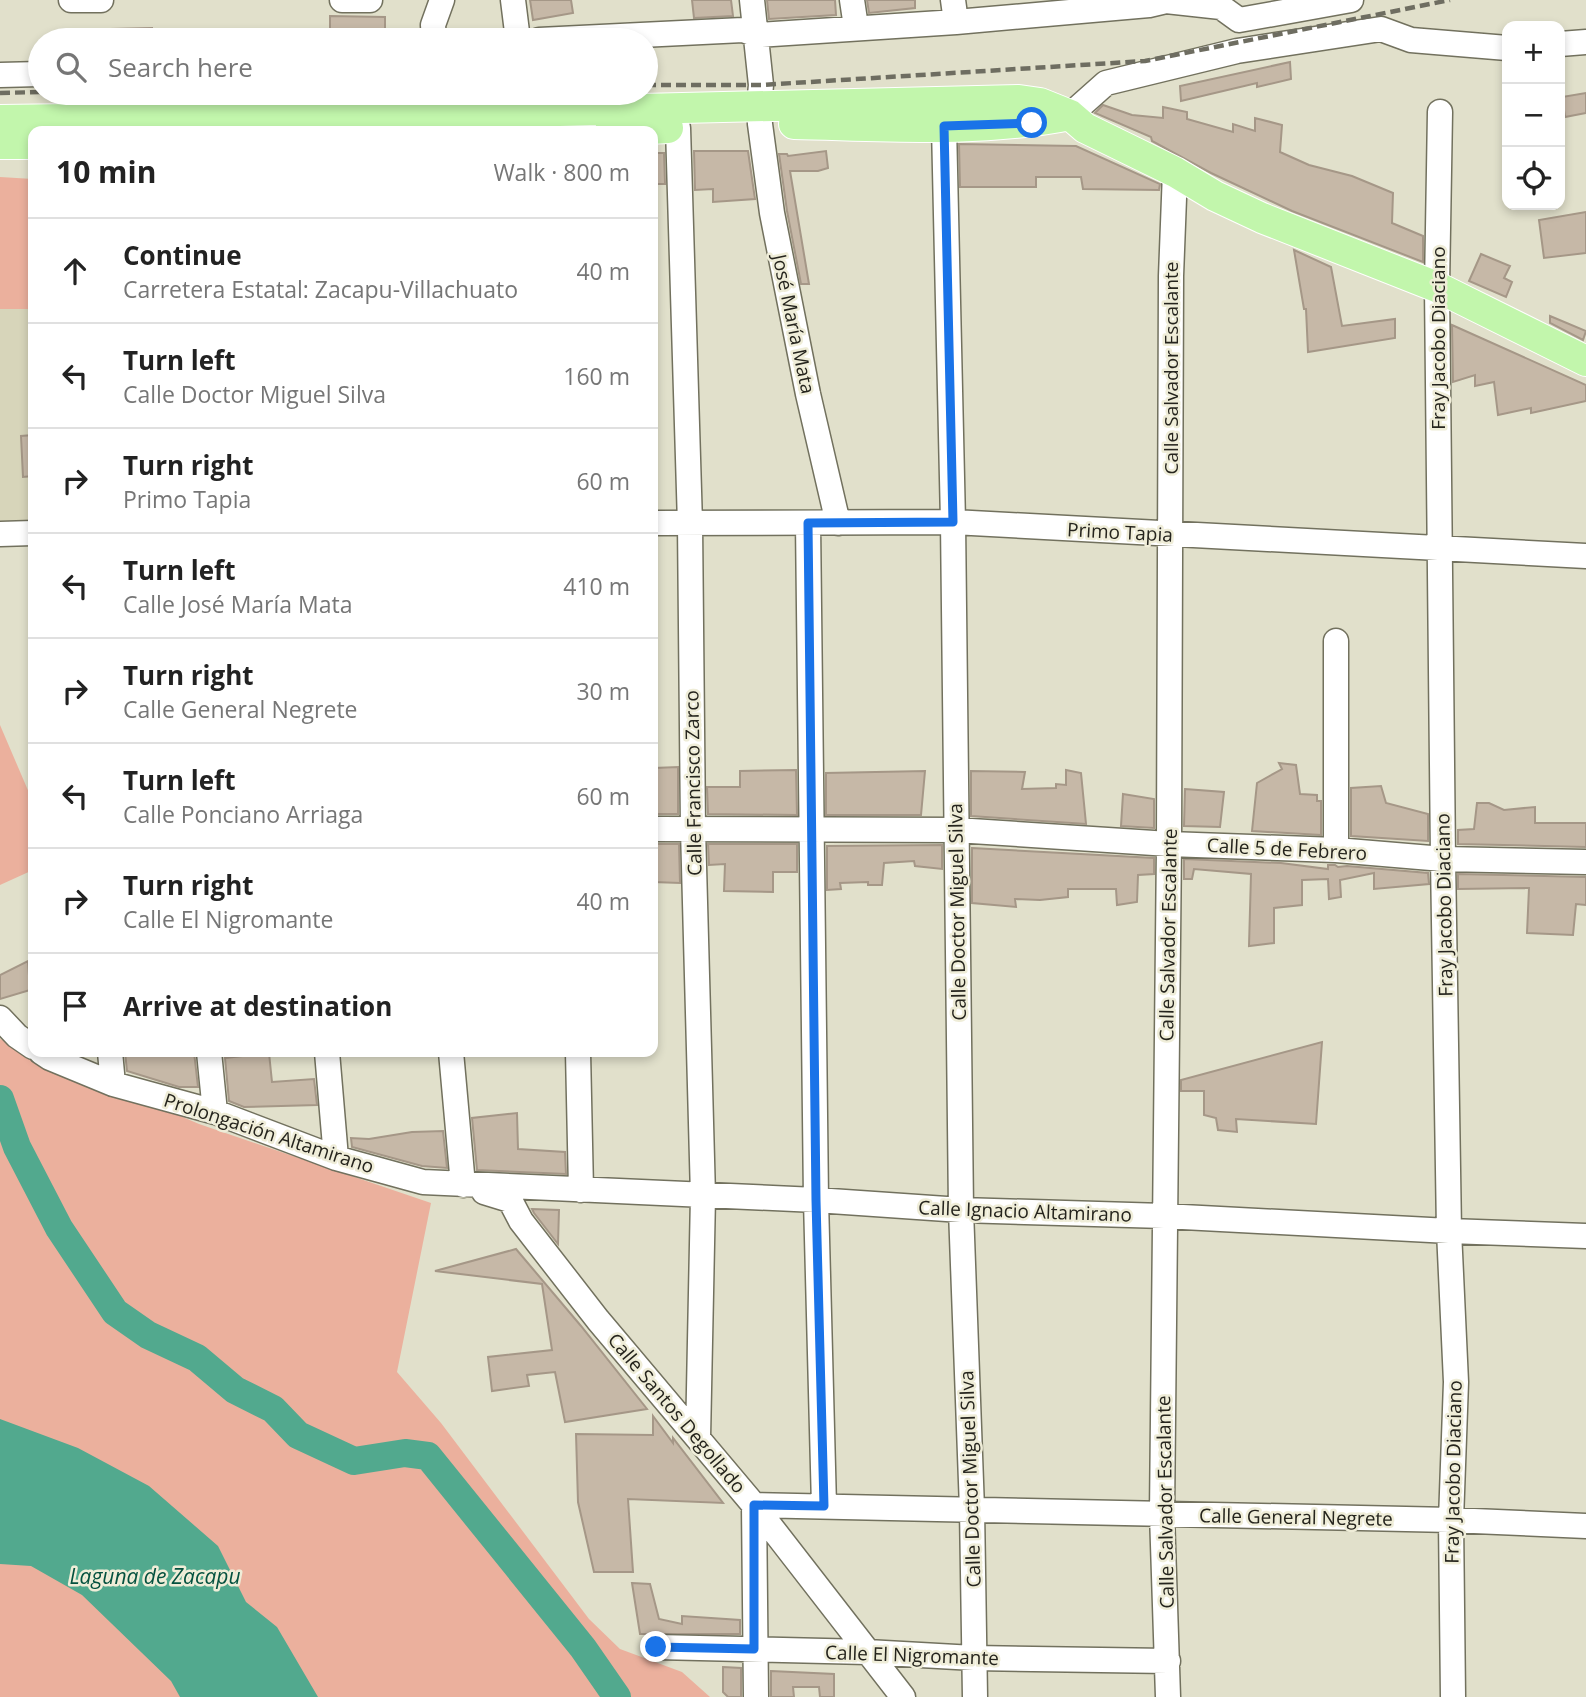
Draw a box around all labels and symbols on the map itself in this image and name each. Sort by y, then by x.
route start [1016,107,1047,138]
street label: Fray Jacobo Diaciano [1425,246,1451,430]
street label: José María Mata [766,250,821,396]
street label: Calle Salvador Escalante [1158,261,1184,475]
street label: Primo Tapia [1066,516,1174,548]
street label: Calle Francisco Zarco [678,690,708,876]
street label: Calle Doctor Miguel Silva [942,803,972,1021]
street label: Fray Jacobo Diaciano [1429,813,1459,997]
street label: Calle Salvador Escalante [1153,828,1183,1042]
street label: Calle 5 de Febrero [1206,832,1368,866]
street label: Prolongación Altamirano [161,1087,377,1179]
street label: Calle Ignacio Altamirano [918,1194,1132,1228]
street label: Calle Santos Degollado [602,1327,752,1499]
street label: Calle Doctor Miguel Silva [953,1370,987,1588]
street label: Fray Jacobo Diaciano [1438,1380,1468,1564]
street label: Calle Salvador Escalante [1150,1395,1180,1609]
street label: Calle General Negrete [1199,1502,1393,1532]
water label: Laguna de Zacapu [69,1562,241,1590]
route end [640,1631,671,1662]
street label: Calle El Nigromante [825,1639,999,1671]

